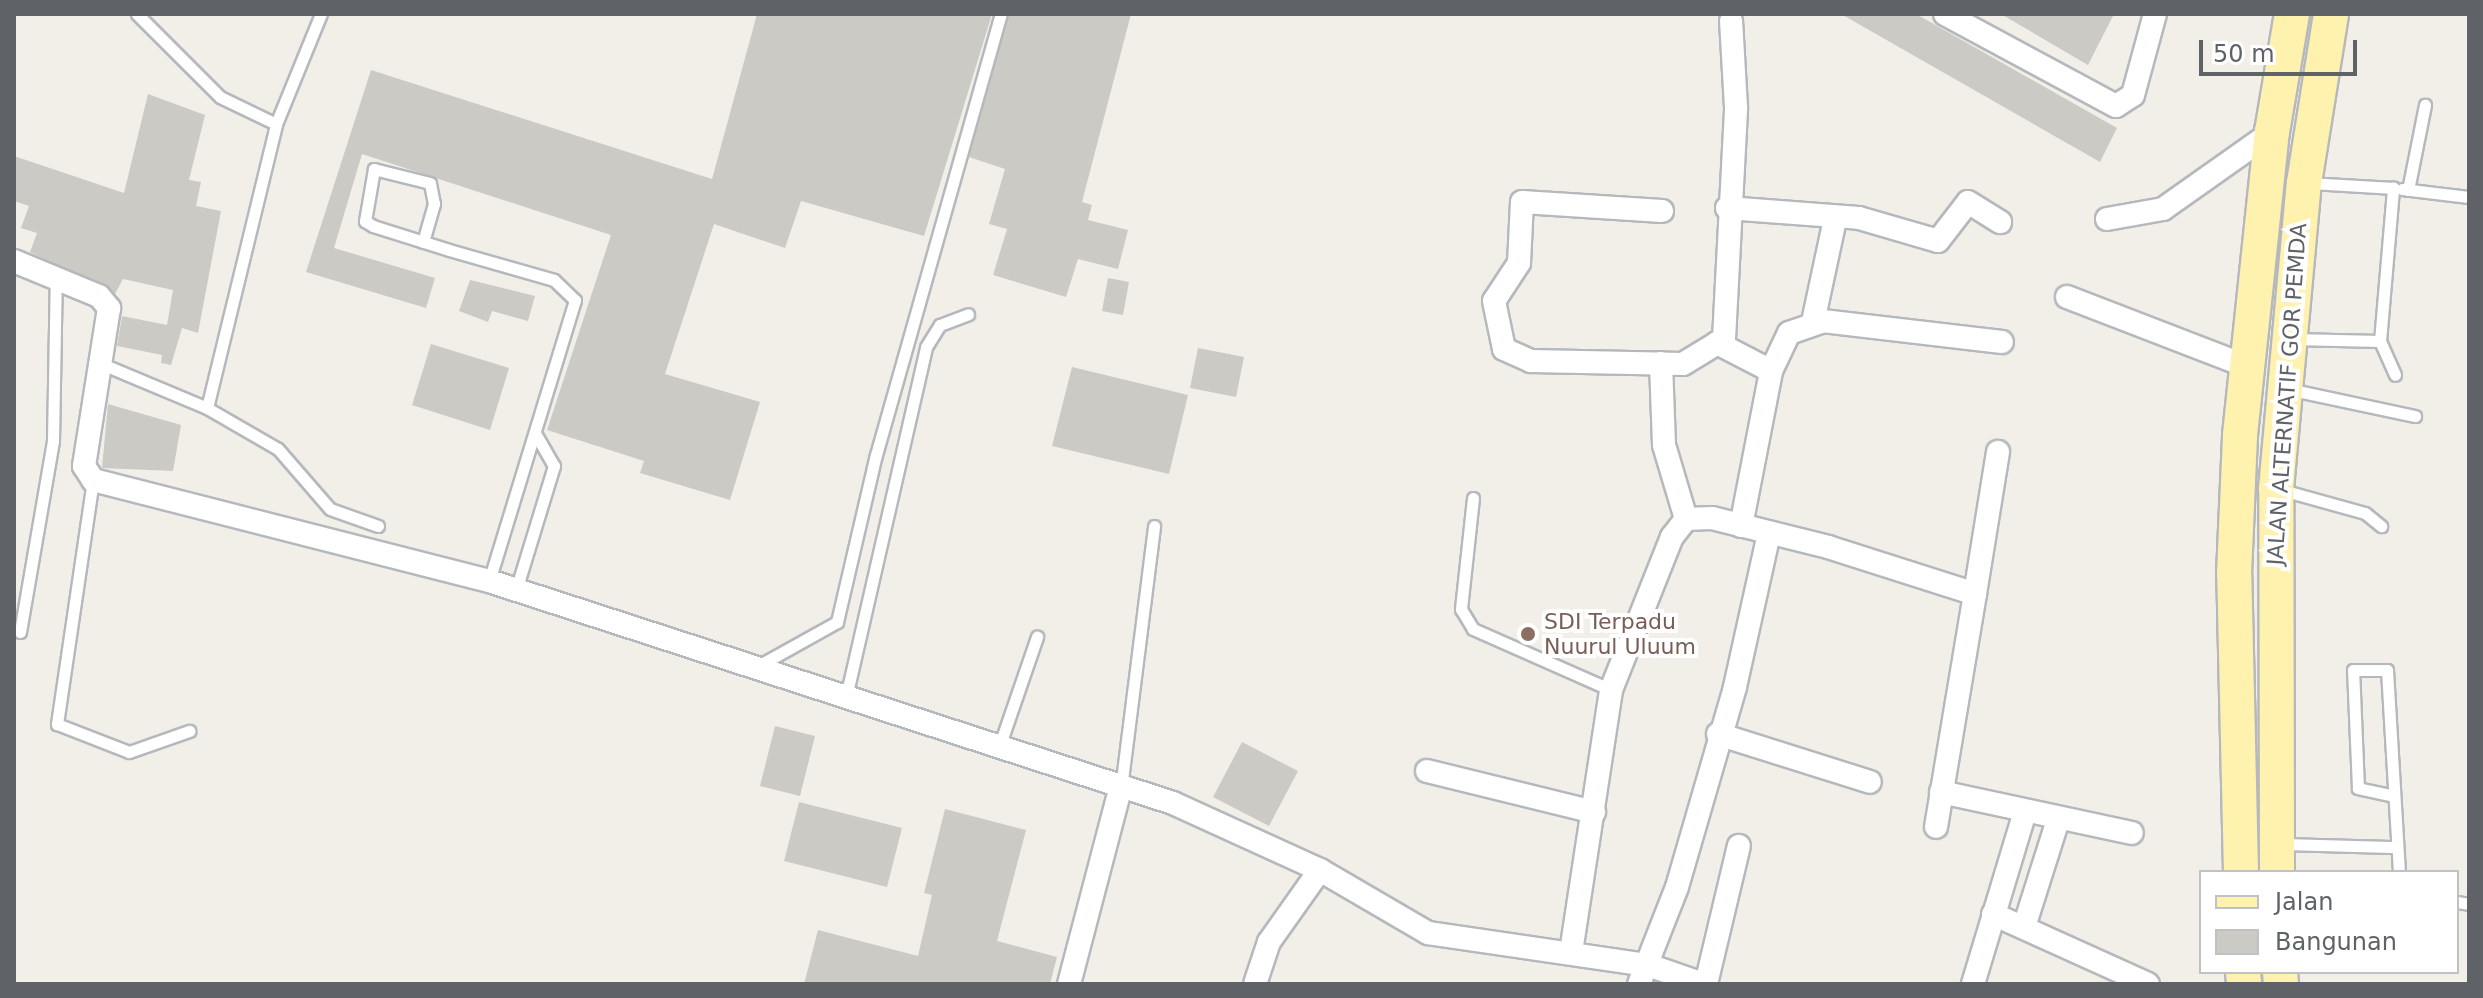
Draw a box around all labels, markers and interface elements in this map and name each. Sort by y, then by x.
scale bar [2203,24,2361,74]
text: 50 m [2213,40,2275,68]
street label: JALAN ALTERNATIF GOR PEMDA [2262,222,2312,566]
place label: SDI Terpadu Nuurul Uluum [1544,608,1696,660]
marker: SDI Terpadu Nuurul Uluum [1519,625,1537,643]
legend [2199,870,2459,974]
text: Jalan [2275,888,2333,916]
text: Bangunan [2275,928,2397,956]

